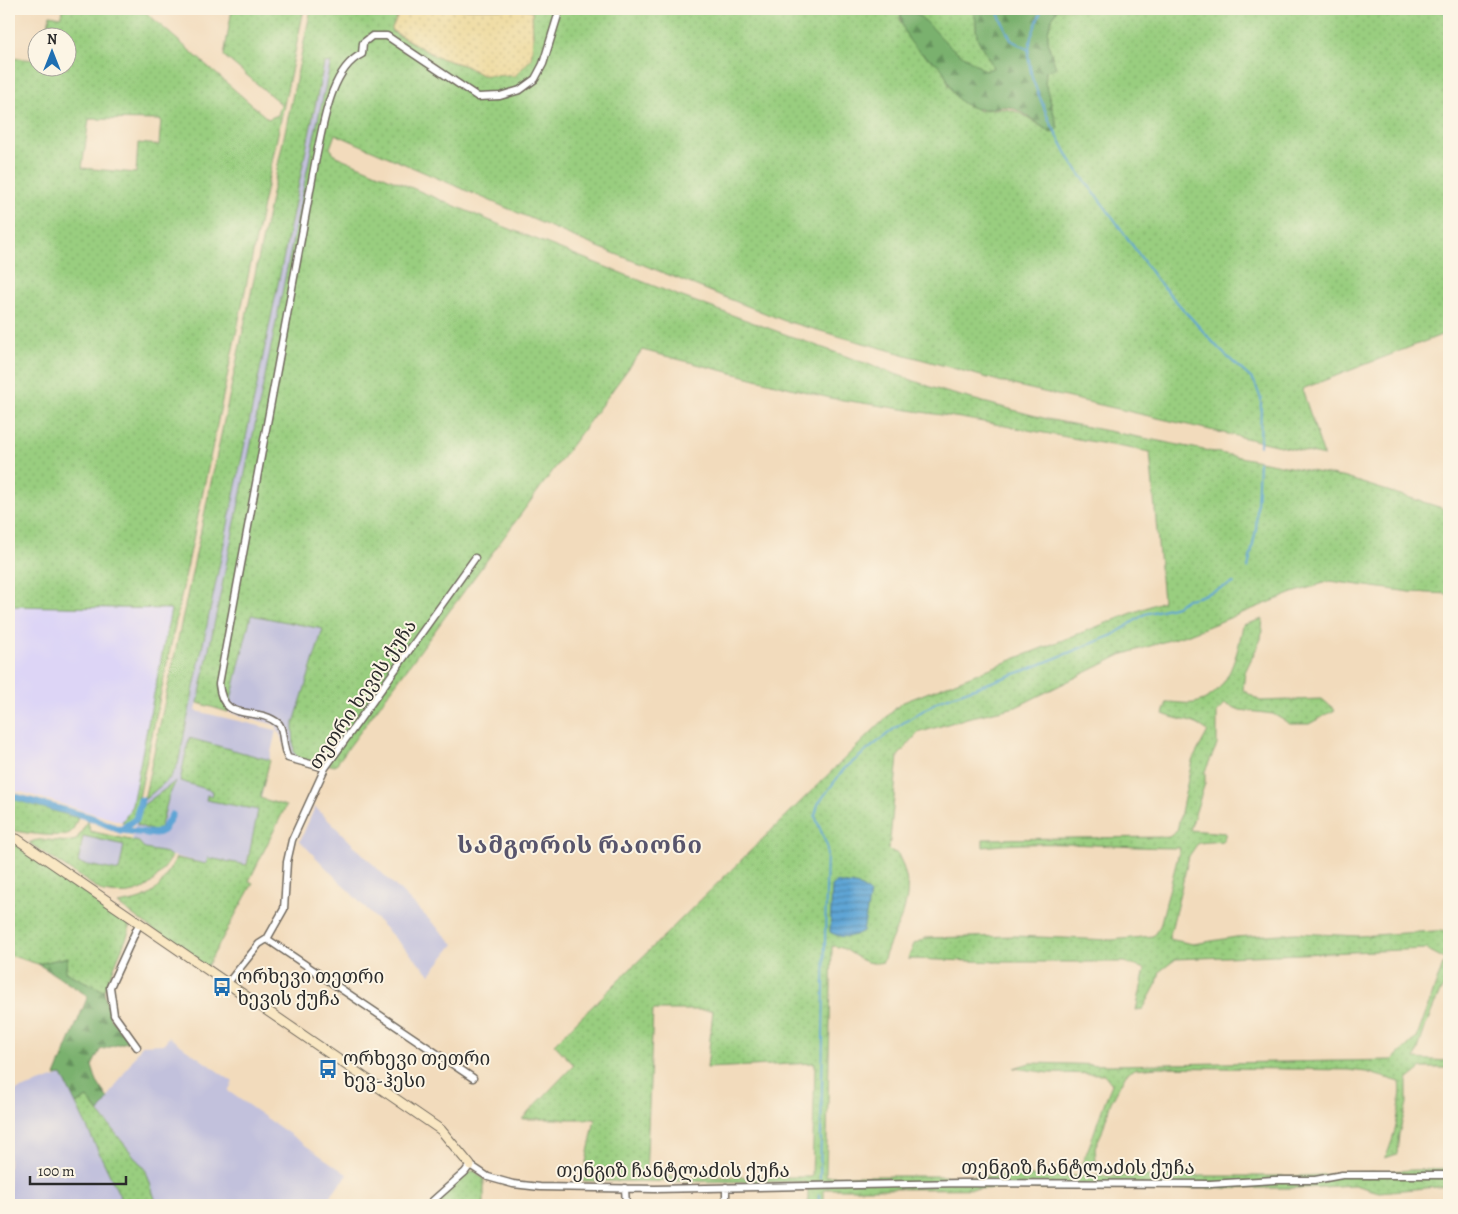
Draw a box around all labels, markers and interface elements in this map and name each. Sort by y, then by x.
north arrow [28,28,78,78]
text: N [47,30,57,49]
street label: თეთრი ხევის ქუჩა [303,614,423,775]
district label: სამგორის რაიონი [457,829,703,861]
place label: ორხევი თეთრი ხევის ქუჩა [237,964,384,1012]
bus stop icon: ორხევი თეთრი ხევის ქუჩა [211,976,233,998]
place label: ორხევი თეთრი ხევ-ჰესი [343,1046,490,1094]
bus stop icon: ორხევი თეთრი ხევ-ჰესი [317,1058,339,1080]
scale bar [30,1154,126,1186]
street label: თენგიზ ჩანტლაძის ქუჩა [961,1155,1195,1181]
street label: თენგიზ ჩანტლაძის ქუჩა [556,1158,790,1184]
text: 100 m [38,1161,75,1181]

